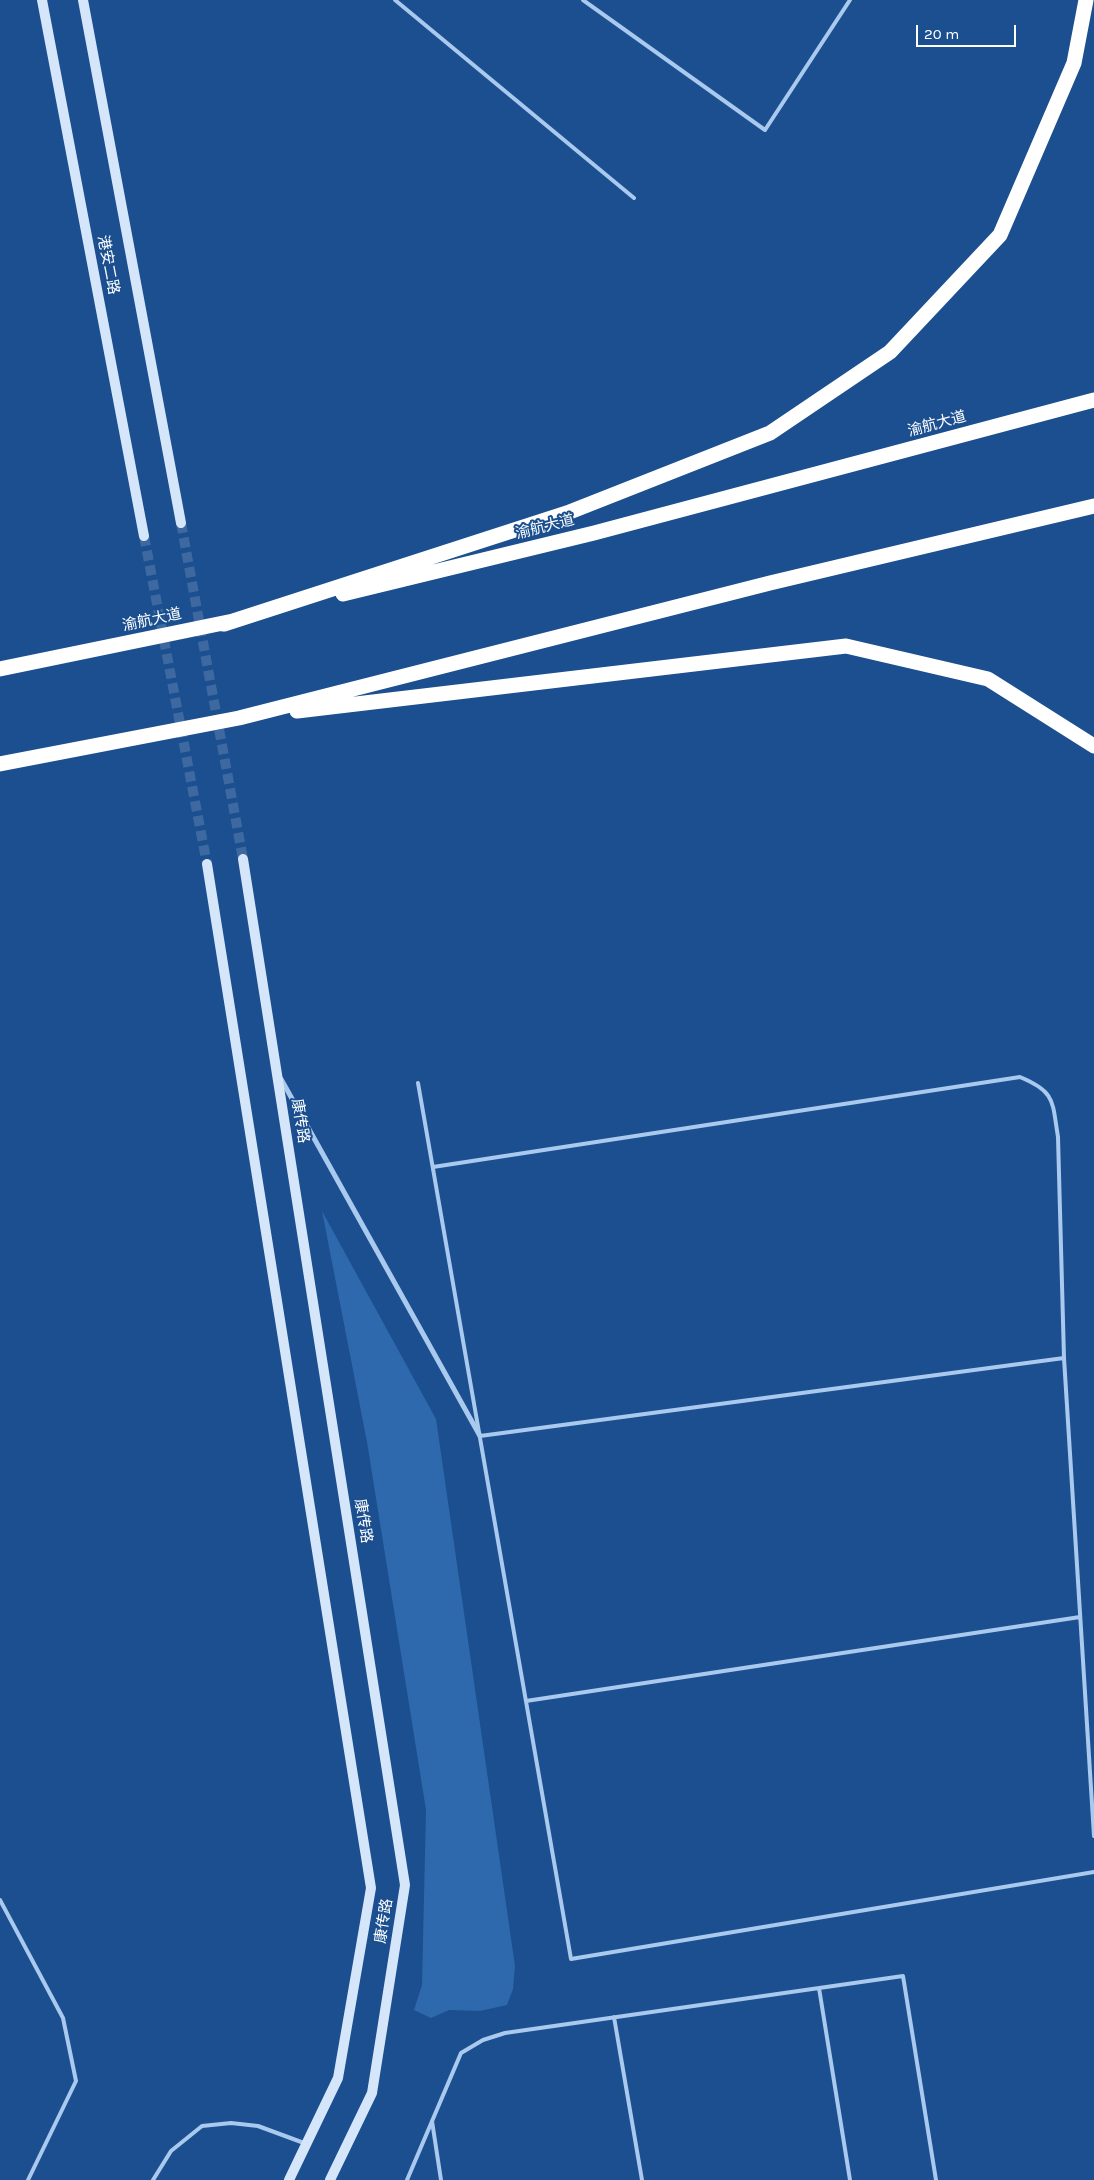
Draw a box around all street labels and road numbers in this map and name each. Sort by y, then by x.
street label: 港安二路 [93,234,123,296]
street label: 渝航大道 [906,408,968,440]
street label: 渝航大道 [514,511,576,543]
street label: 渝航大道 [121,605,183,635]
street label: 康传路 [288,1097,312,1145]
street label: 康传路 [351,1497,375,1545]
street label: 康传路 [372,1897,396,1945]

